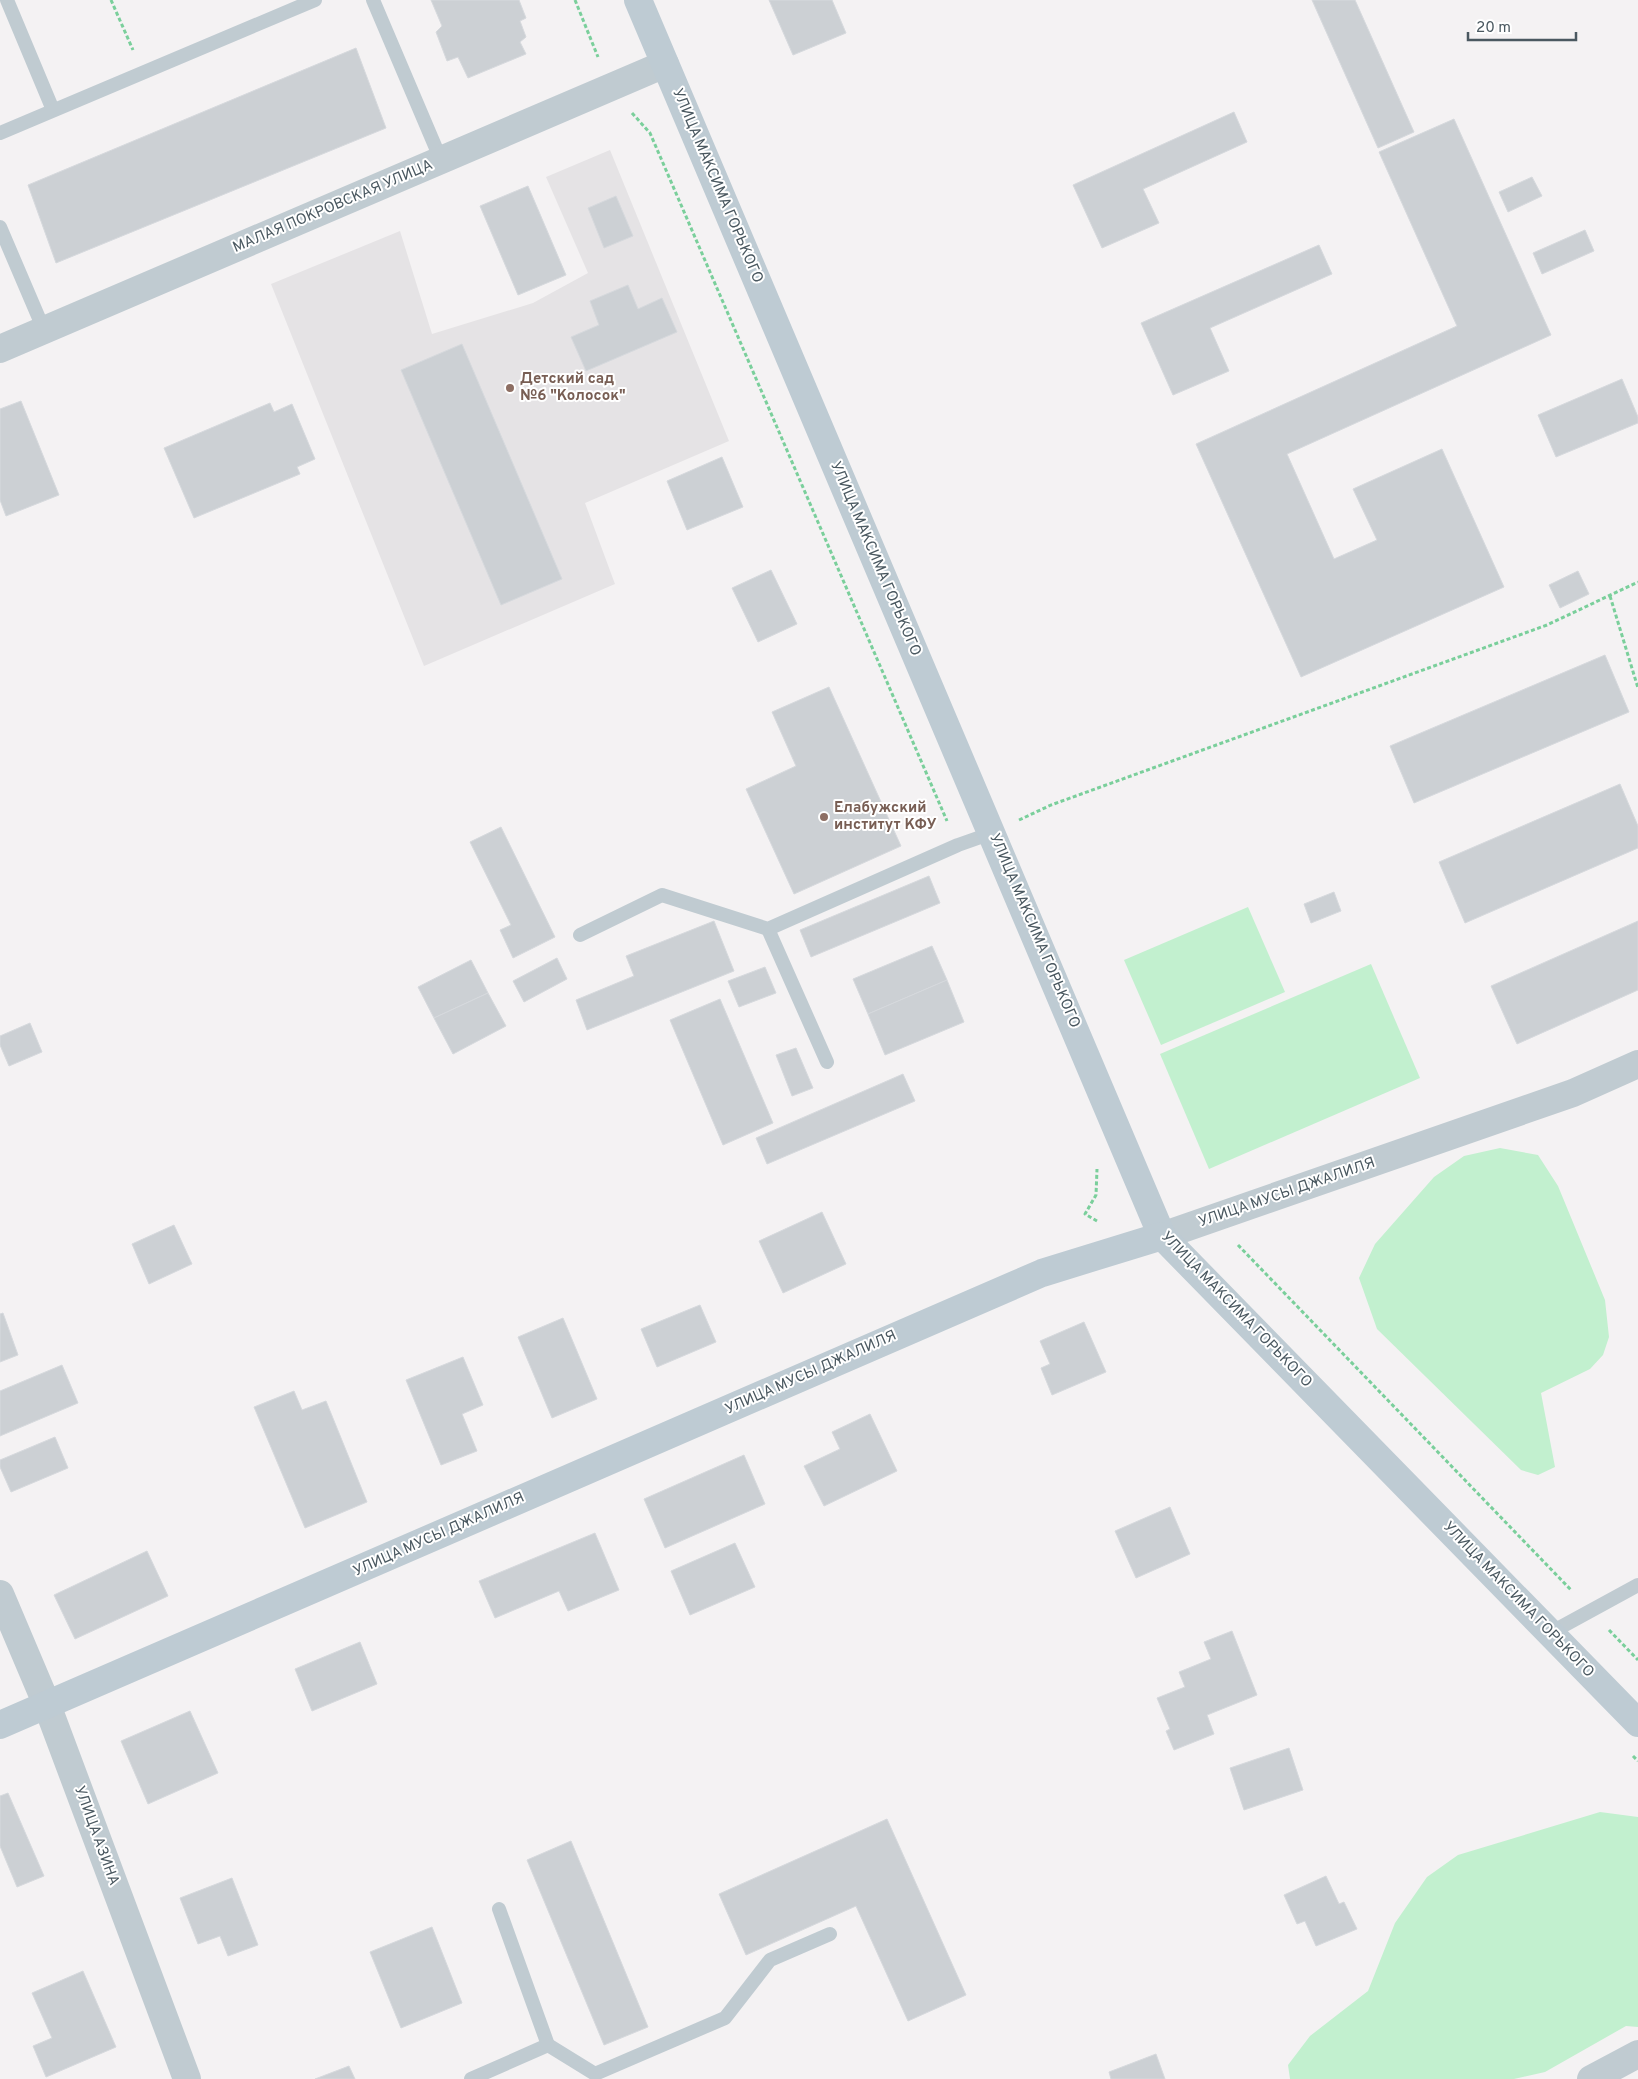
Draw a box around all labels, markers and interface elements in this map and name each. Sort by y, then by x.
scale bar [1468,10,1576,42]
text: 20 m [1476,19,1511,38]
street label: УЛИЦА МАКСИМА ГОРЬКОГО [667,86,767,286]
street label: МАЛАЯ ПОКРОВСКАЯ УЛИЦА [230,156,436,258]
place label: Детский сад №6 "Колосок" [520,370,626,406]
marker: Детский сад №6 "Колосок" [504,382,516,394]
street label: УЛИЦА МАКСИМА ГОРЬКОГО [825,459,925,659]
place label: Елабужский институт КФУ [834,799,937,835]
marker: Елабужский институт КФУ [818,811,830,823]
street label: УЛИЦА МАКСИМА ГОРЬКОГО [984,831,1084,1031]
street label: УЛИЦА МУСЫ ДЖАЛИЛЯ [1196,1154,1378,1232]
street label: УЛИЦА МАКСИМА ГОРЬКОГО [1156,1228,1316,1392]
street label: УЛИЦА МУСЫ ДЖАЛИЛЯ [722,1327,900,1419]
street label: УЛИЦА МУСЫ ДЖАЛИЛЯ [350,1489,528,1581]
street label: УЛИЦА МАКСИМА ГОРЬКОГО [1438,1518,1598,1682]
street label: УЛИЦА АЗИНА [69,1784,123,1888]

